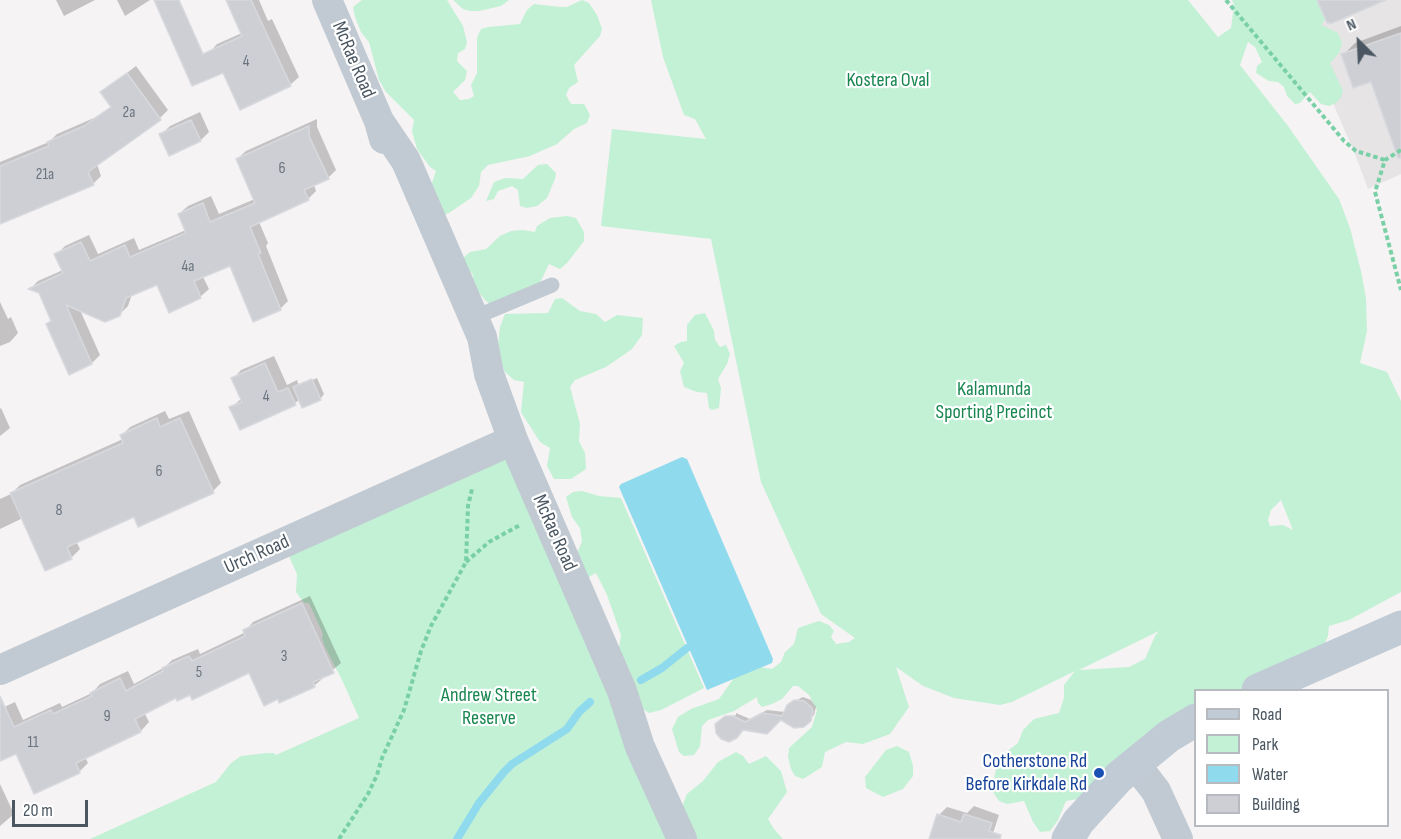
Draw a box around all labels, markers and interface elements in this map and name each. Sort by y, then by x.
north arrow [1329,12,1389,72]
text: N [1344,15,1359,36]
street label: McRae Road [326,18,380,102]
house number: 4 [243,52,249,72]
park label: Kostera Oval [846,69,930,93]
house number: 2a [123,103,135,123]
house number: 6 [278,159,286,179]
house number: 21a [36,165,54,185]
house number: 4a [182,257,194,277]
park label: Kalamunda Sporting Precinct [936,378,1052,425]
house number: 4 [263,387,269,407]
house number: 6 [155,462,163,482]
street label: McRae Road [527,491,581,575]
house number: 8 [55,501,63,521]
street label: Urch Road [221,530,293,580]
house number: 3 [281,647,287,667]
house number: 5 [196,663,202,683]
park label: Andrew Street Reserve [441,684,537,731]
legend [1194,689,1389,827]
text: Road [1252,704,1282,725]
house number: 9 [103,707,111,727]
house number: 11 [27,733,39,753]
text: Park [1252,734,1278,755]
place label: Cotherstone Rd Before Kirkdale Rd [966,750,1087,797]
text: Water [1252,764,1288,785]
marker: Cotherstone Rd Before Kirkdale Rd [1092,766,1106,780]
scale bar [15,788,92,826]
text: Building [1252,794,1300,815]
text: 20 m [23,800,53,821]

